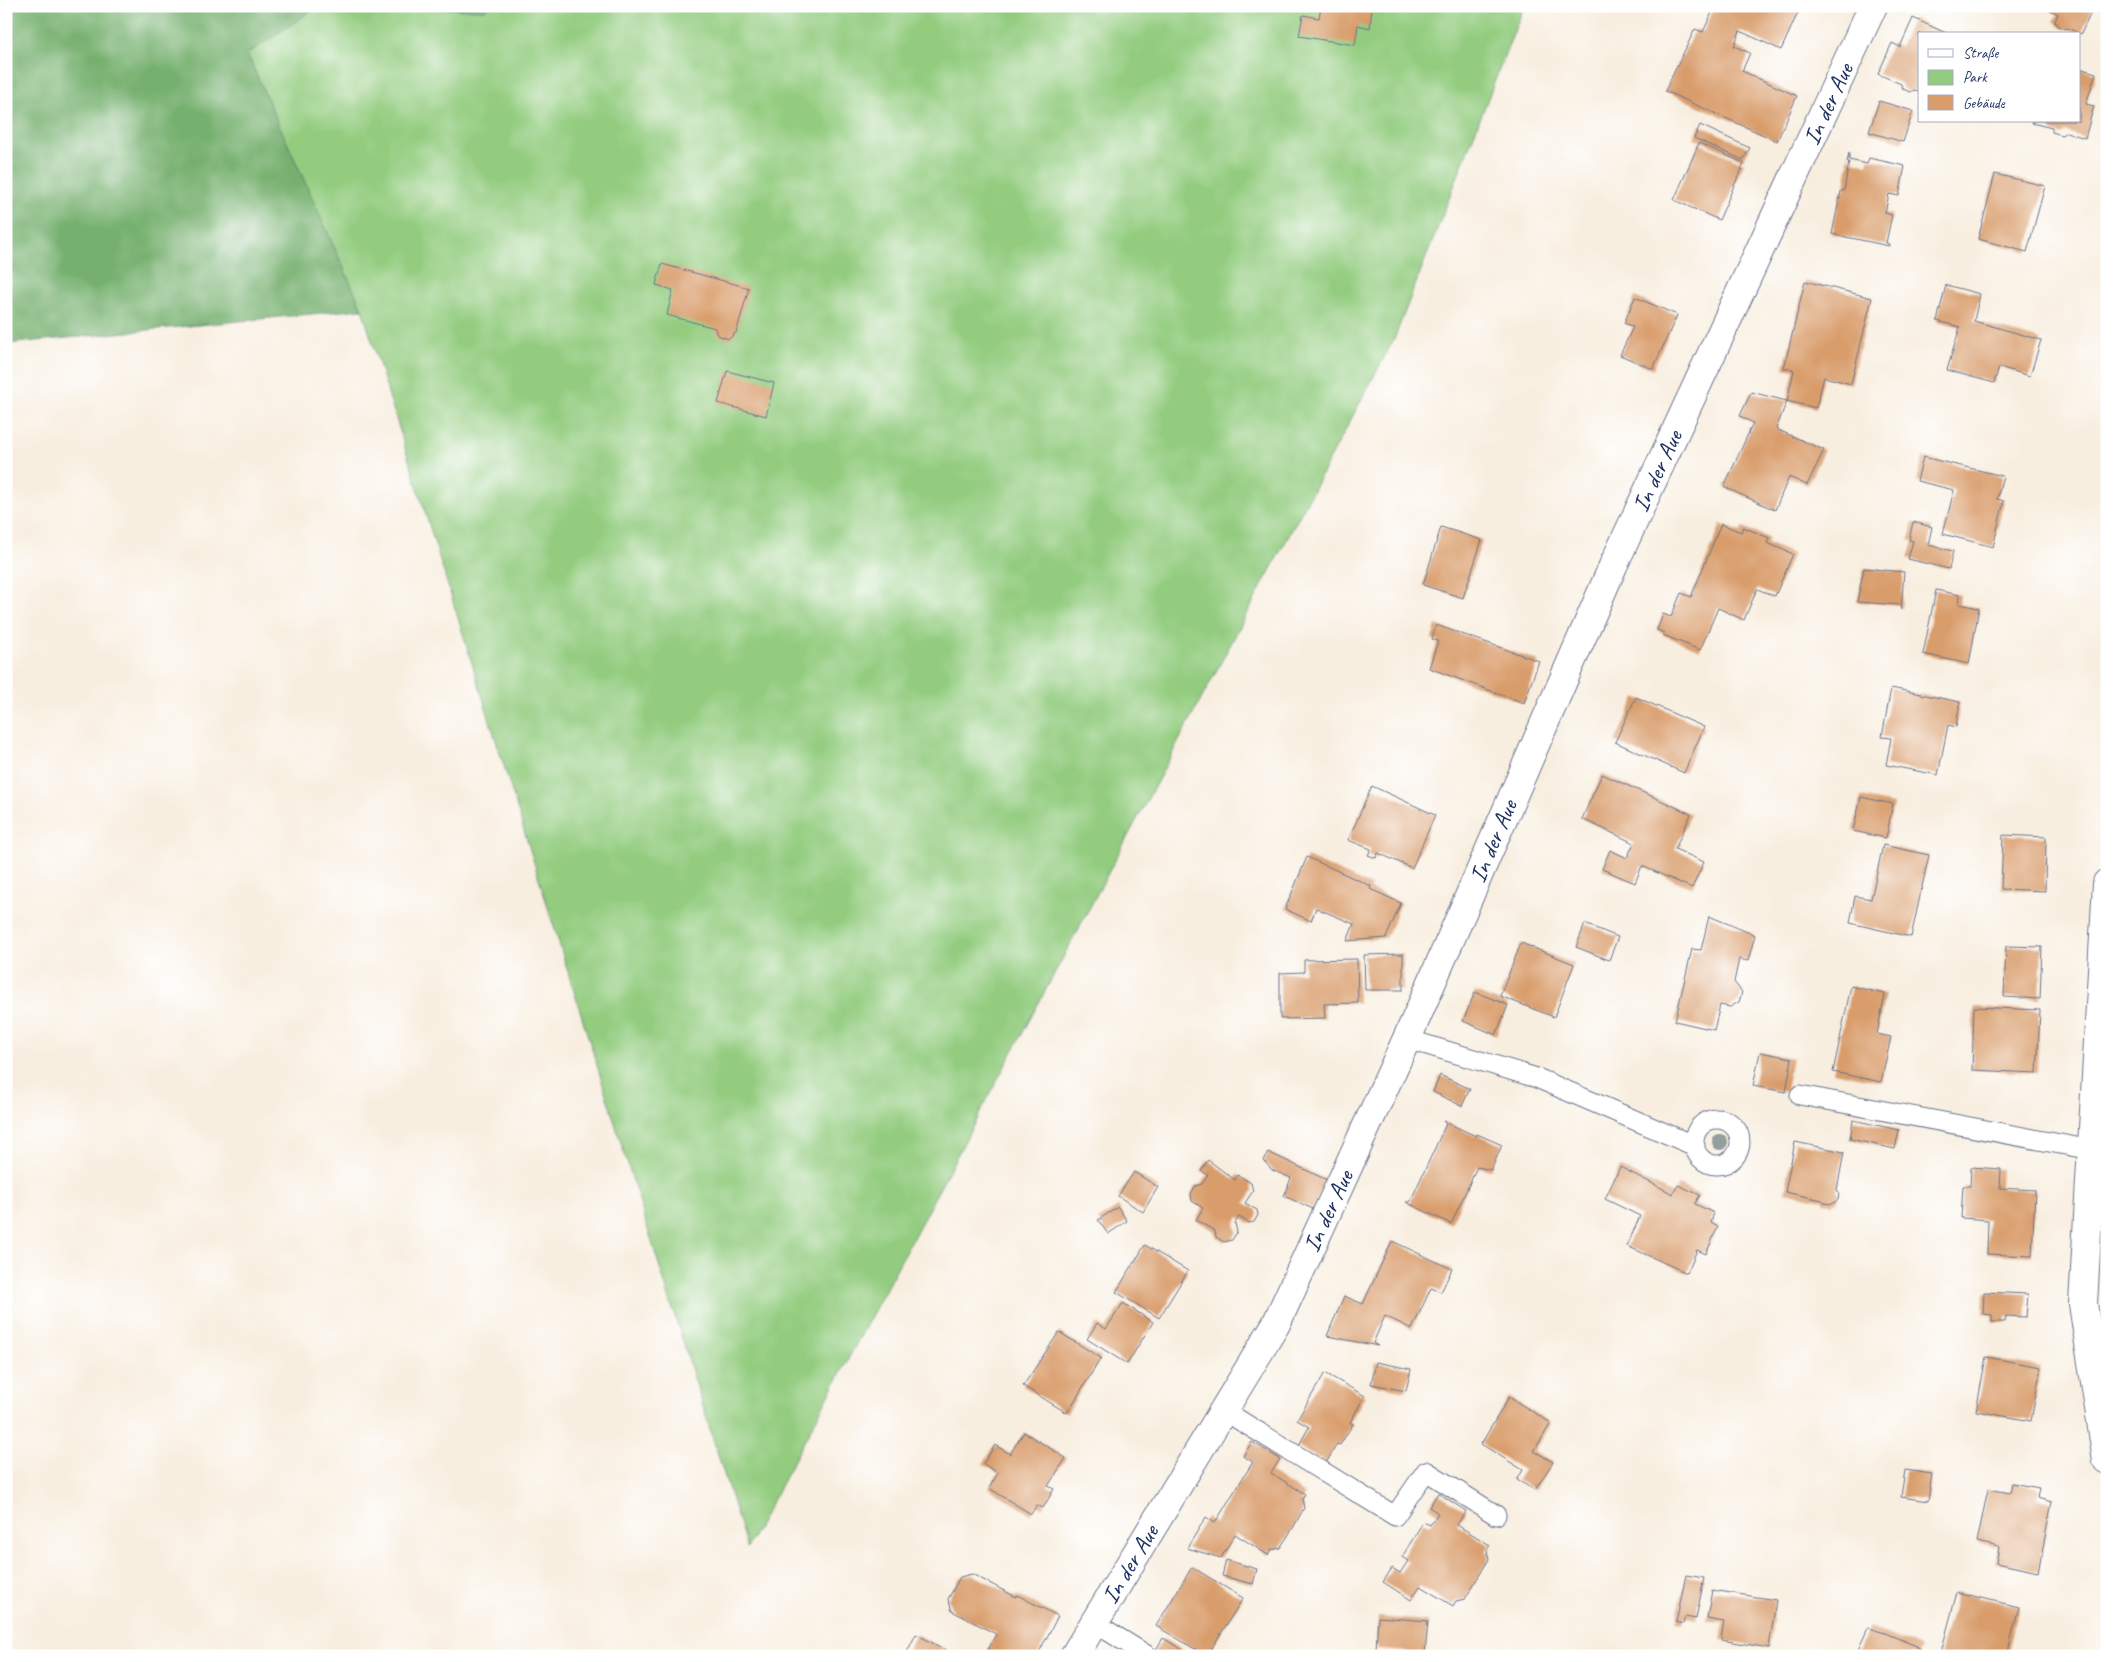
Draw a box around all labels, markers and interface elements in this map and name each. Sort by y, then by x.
legend [1918,32,2080,122]
text: Straße [1963,44,1999,63]
street label: In der Aue [1796,57,1861,149]
text: Park [1963,68,1988,87]
text: Gebäude [1963,94,2006,113]
street label: In der Aue [1625,424,1690,516]
street label: In der Aue [1462,793,1525,887]
street label: In der Aue [1296,1164,1361,1256]
street label: In der Aue [1095,1517,1166,1609]

